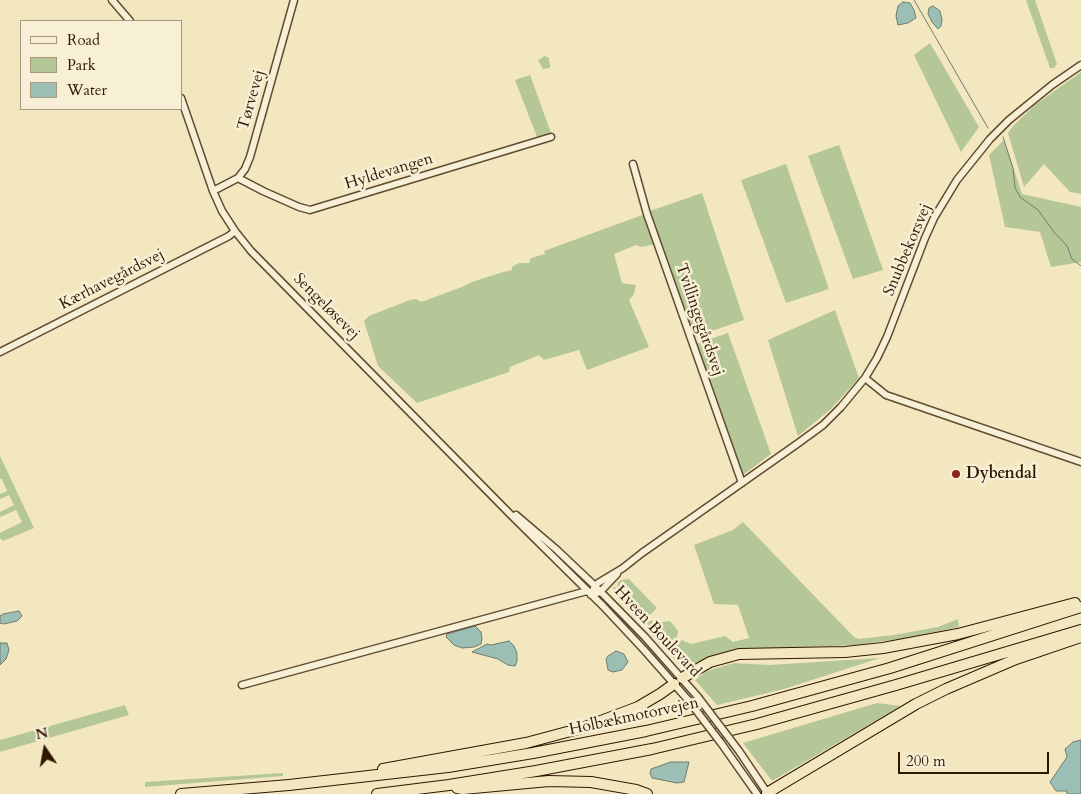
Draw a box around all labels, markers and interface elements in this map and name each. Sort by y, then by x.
legend [20,20,182,110]
text: Road [67,30,100,50]
text: Park [67,55,96,75]
street label: Tørvevej [234,68,270,132]
text: Water [67,80,107,100]
street label: Hyldevangen [343,150,435,194]
street label: Snubbekorsvej [880,201,936,299]
street label: Kærhavegårdsvej [56,245,168,315]
street label: Tvillingegårdsvej [671,261,727,379]
street label: Sengeløsevej [289,270,363,344]
place label: Dybendal [966,464,1037,484]
marker: Dybendal [950,468,962,480]
street label: Hveen Boulevard [610,582,704,682]
street label: Holbækmotorvejen [567,694,701,740]
text: N [34,723,50,744]
north arrow [20,724,70,774]
scale bar [901,742,1052,774]
text: 200 m [906,751,946,771]

